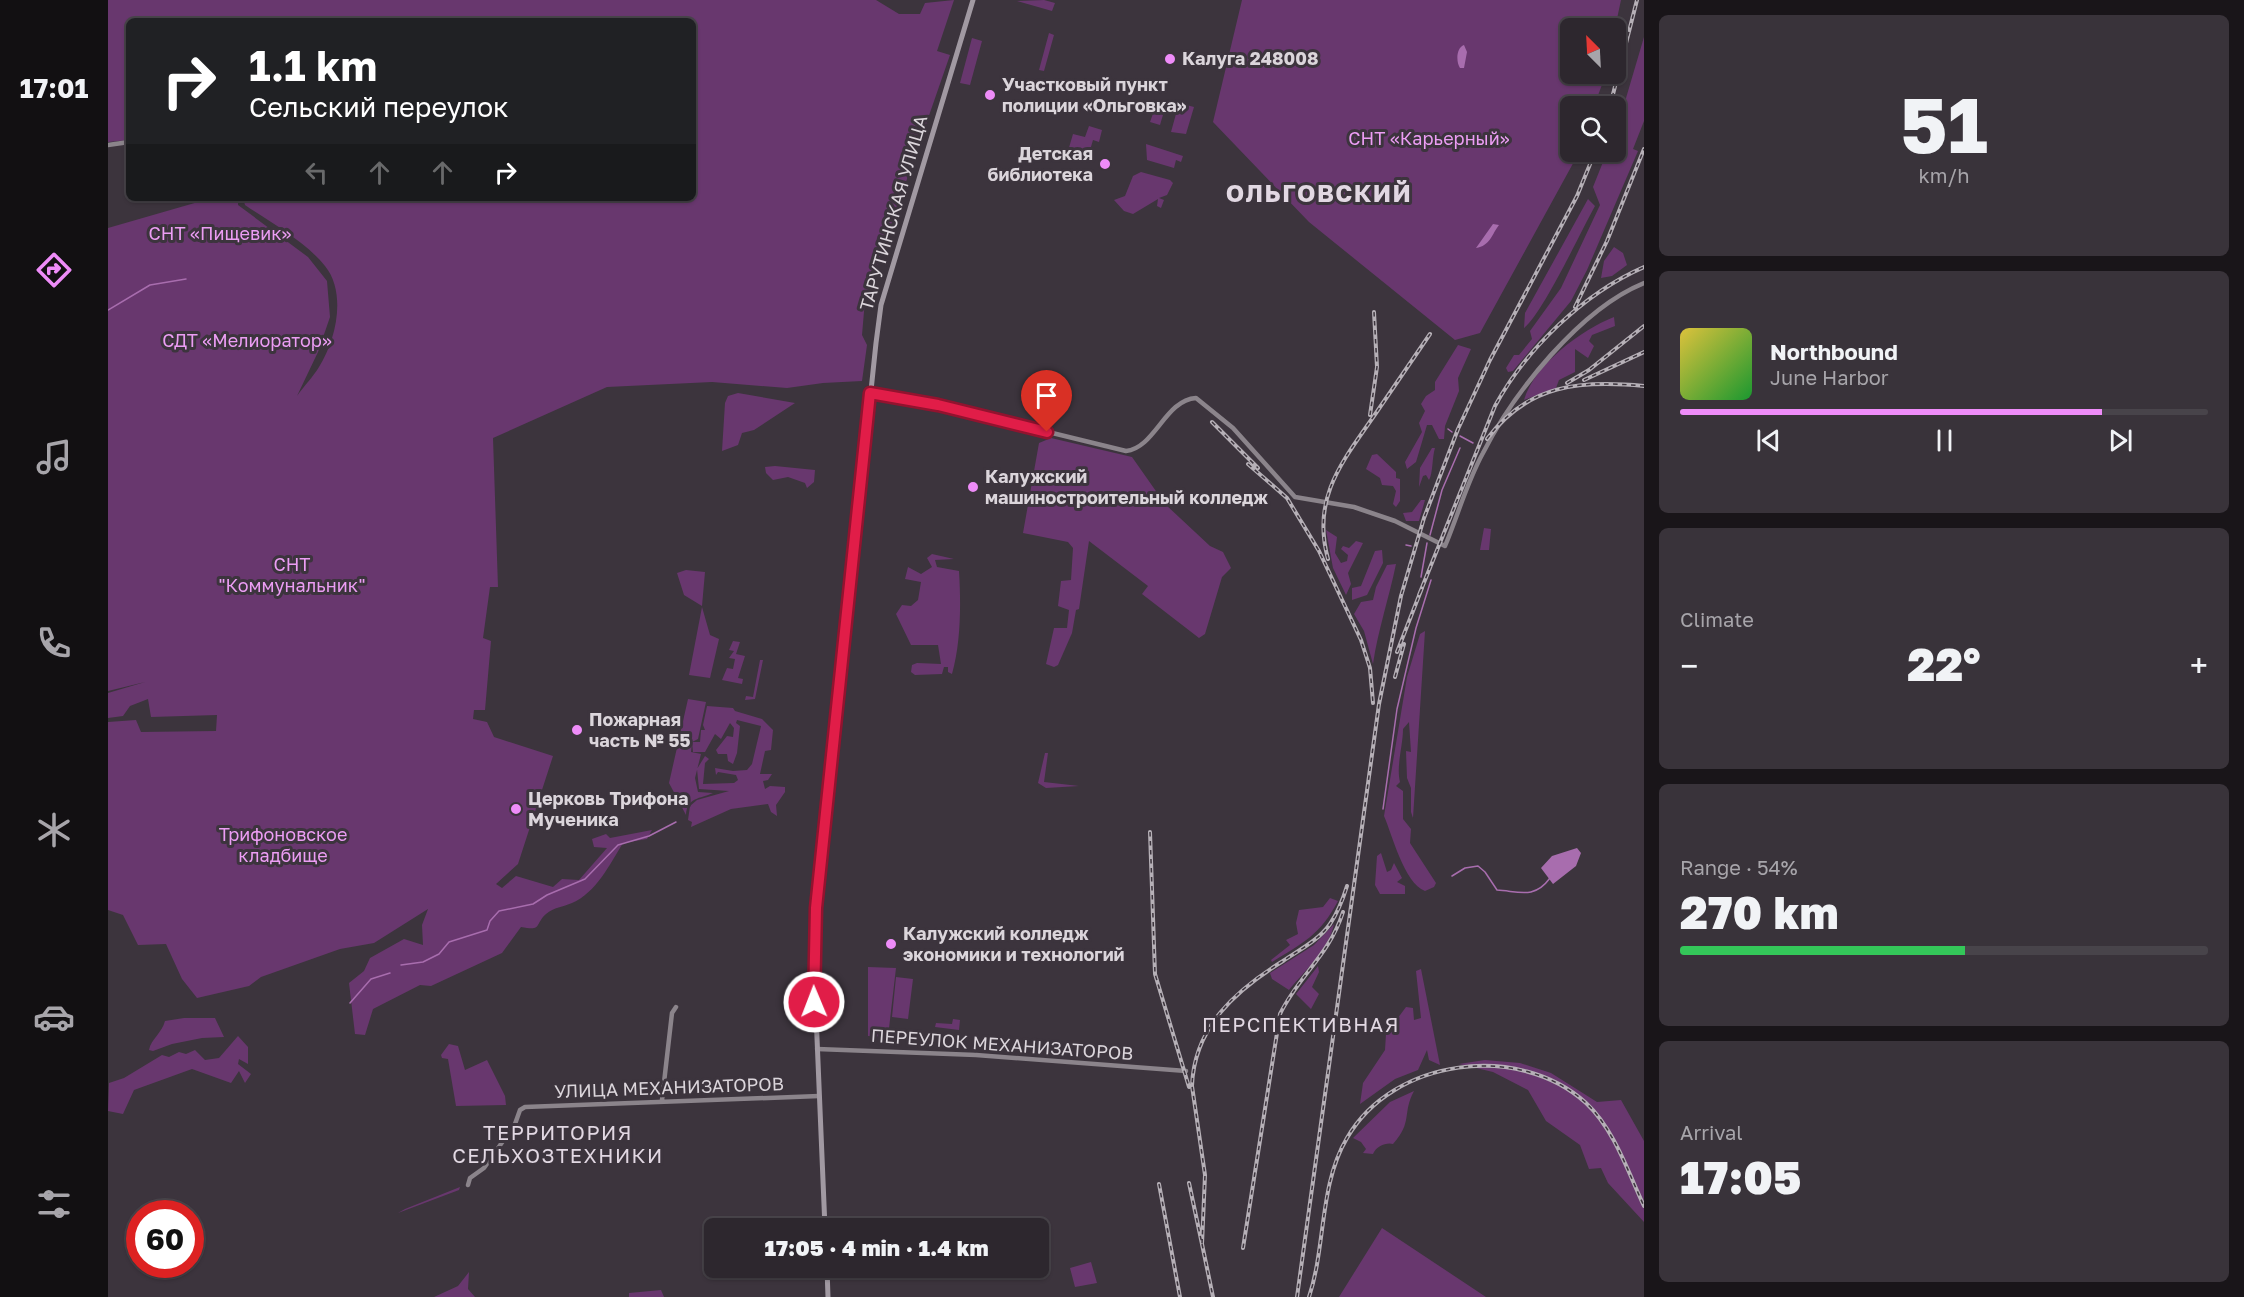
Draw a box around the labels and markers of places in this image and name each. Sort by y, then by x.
place label: Калуга 248008 [1182,47,1318,69]
marker: Калуга 248008 [1163,52,1177,66]
place label: Участковый пункт полиции «Ольговка» [1002,73,1187,116]
marker: Участковый пункт полиции «Ольговка» [983,88,997,102]
place label: Детская библиотека [988,142,1093,185]
marker: Детская библиотека [1098,157,1112,171]
pin [1021,370,1072,432]
place label: Калужский машиностроительный колледж [985,465,1268,508]
marker: Калужский машиностроительный колледж [966,480,980,494]
place label: Пожарная часть № 55 [589,708,690,751]
marker: Пожарная часть № 55 [570,723,584,737]
place label: Церковь Трифона Мученика [528,787,688,830]
marker: Церковь Трифона Мученика [509,802,523,816]
place label: Калужский колледж экономики и технологий [903,922,1125,965]
marker: Калужский колледж экономики и технологий [884,937,898,951]

